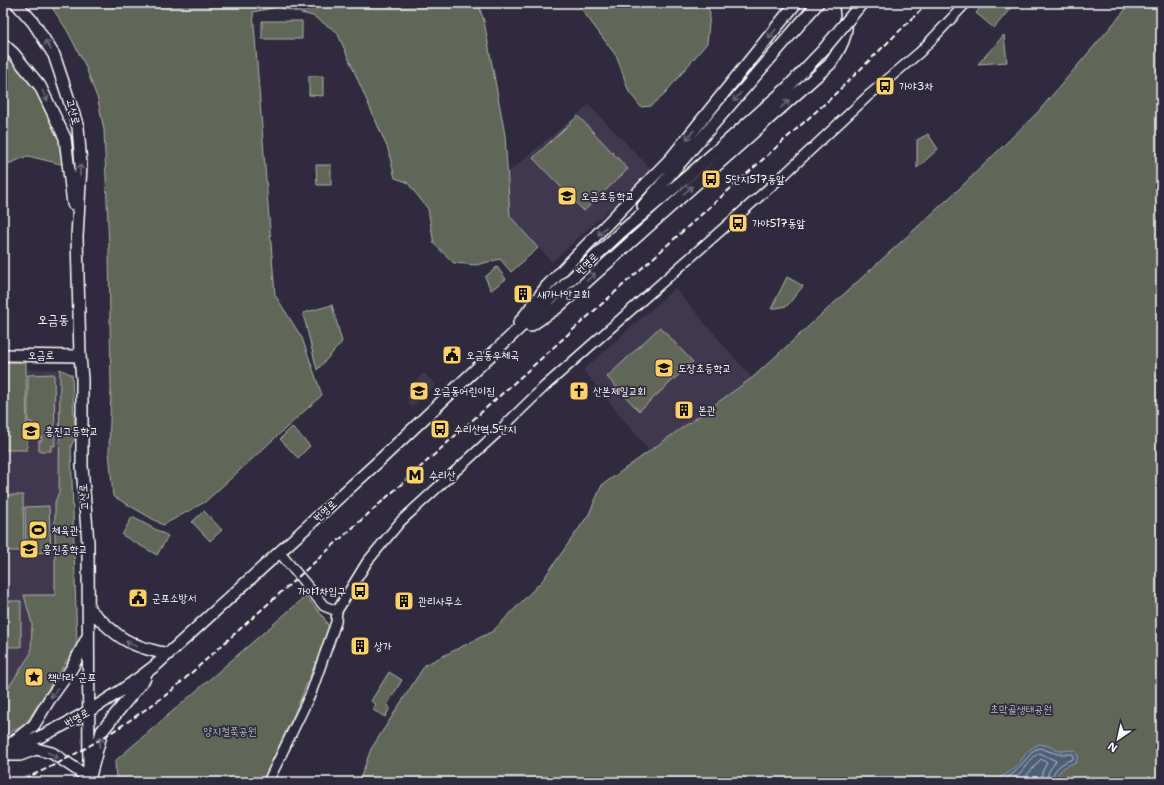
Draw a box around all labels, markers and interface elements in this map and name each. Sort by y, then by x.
one-way arrow [768,28,776,39]
one-way arrow [44,40,52,51]
bus stop icon: 가야3차 [874,75,896,97]
place label: 가야3차 [899,79,933,94]
one-way arrow [42,90,49,102]
one-way arrow [733,92,742,102]
street label: 고산로 [62,97,84,127]
one-way arrow [780,99,790,108]
one-way arrow [686,130,695,140]
one-way arrow [76,164,84,177]
bus stop icon: 5단지517동앞 [700,168,722,190]
place label: 5단지517동앞 [725,172,785,187]
school or university icon: 오금초등학교 [556,185,578,207]
one-way arrow [682,185,693,194]
place label: 오금초등학교 [581,189,634,204]
bus stop icon: 가야517동앞 [727,212,749,234]
place label: 가야517동앞 [752,216,806,231]
one-way arrow [598,225,607,235]
street label: 번영로 [572,249,602,279]
one-way arrow [586,272,596,282]
building icon: 새가나안교회 [512,283,534,305]
place label: 새가나안교회 [537,287,590,302]
district label: 오금동 [37,311,69,328]
public building icon: 오금동우체국 [441,344,463,366]
street label: 오금로 [28,348,54,363]
place label: 오금동우체국 [466,348,519,363]
school or university icon: 도장초등학교 [653,357,675,379]
place label: 도장초등학교 [678,361,731,376]
school or university icon: 오금동어린이집 [408,380,430,402]
church icon: 산본제일교회 [568,380,590,402]
place label: 오금동어린이집 [433,384,495,399]
place label: 산본제일교회 [593,384,646,399]
building icon: 본관 [673,399,695,421]
place label: 본관 [698,403,716,418]
bus stop icon: 수리산역.5단지 [429,418,451,440]
school or university icon: 흥진고등학교 [20,420,42,442]
place label: 수리산역.5단지 [454,422,516,437]
place label: 흥진고등학교 [45,424,98,439]
metro station icon: 수리산 [404,464,426,486]
place label: 수리산 [429,468,456,483]
street label: 고산로 [76,483,92,511]
street label: 번영로 [310,496,340,525]
sports icon: 체육관 [27,519,49,541]
place label: 체육관 [52,523,79,538]
school or university icon: 흥진중학교 [18,538,40,560]
place label: 흥진중학교 [43,542,87,557]
bus stop icon: 가야1차입구 [349,580,371,602]
place label: 가야1차입구 [297,584,346,599]
public building icon: 군포소방서 [127,587,149,609]
building icon: 관리사무소 [393,590,415,612]
place label: 군포소방서 [152,591,196,606]
place label: 관리사무소 [418,594,462,609]
building icon: 상가 [349,635,371,657]
place label: 상가 [374,639,392,654]
one-way arrow [125,640,137,647]
place icon: 책나라 군포 [23,666,45,688]
place label: 책나라 군포 [48,670,96,685]
one-way arrow [50,687,58,698]
park label: 초막골생태공원 [990,702,1052,717]
street label: 번영로 [62,705,92,731]
north arrow [1098,719,1138,759]
park label: 양지철쭉공원 [203,724,257,739]
one-way arrow [96,736,104,749]
text: N [1105,738,1120,756]
one-way arrow [47,752,59,759]

